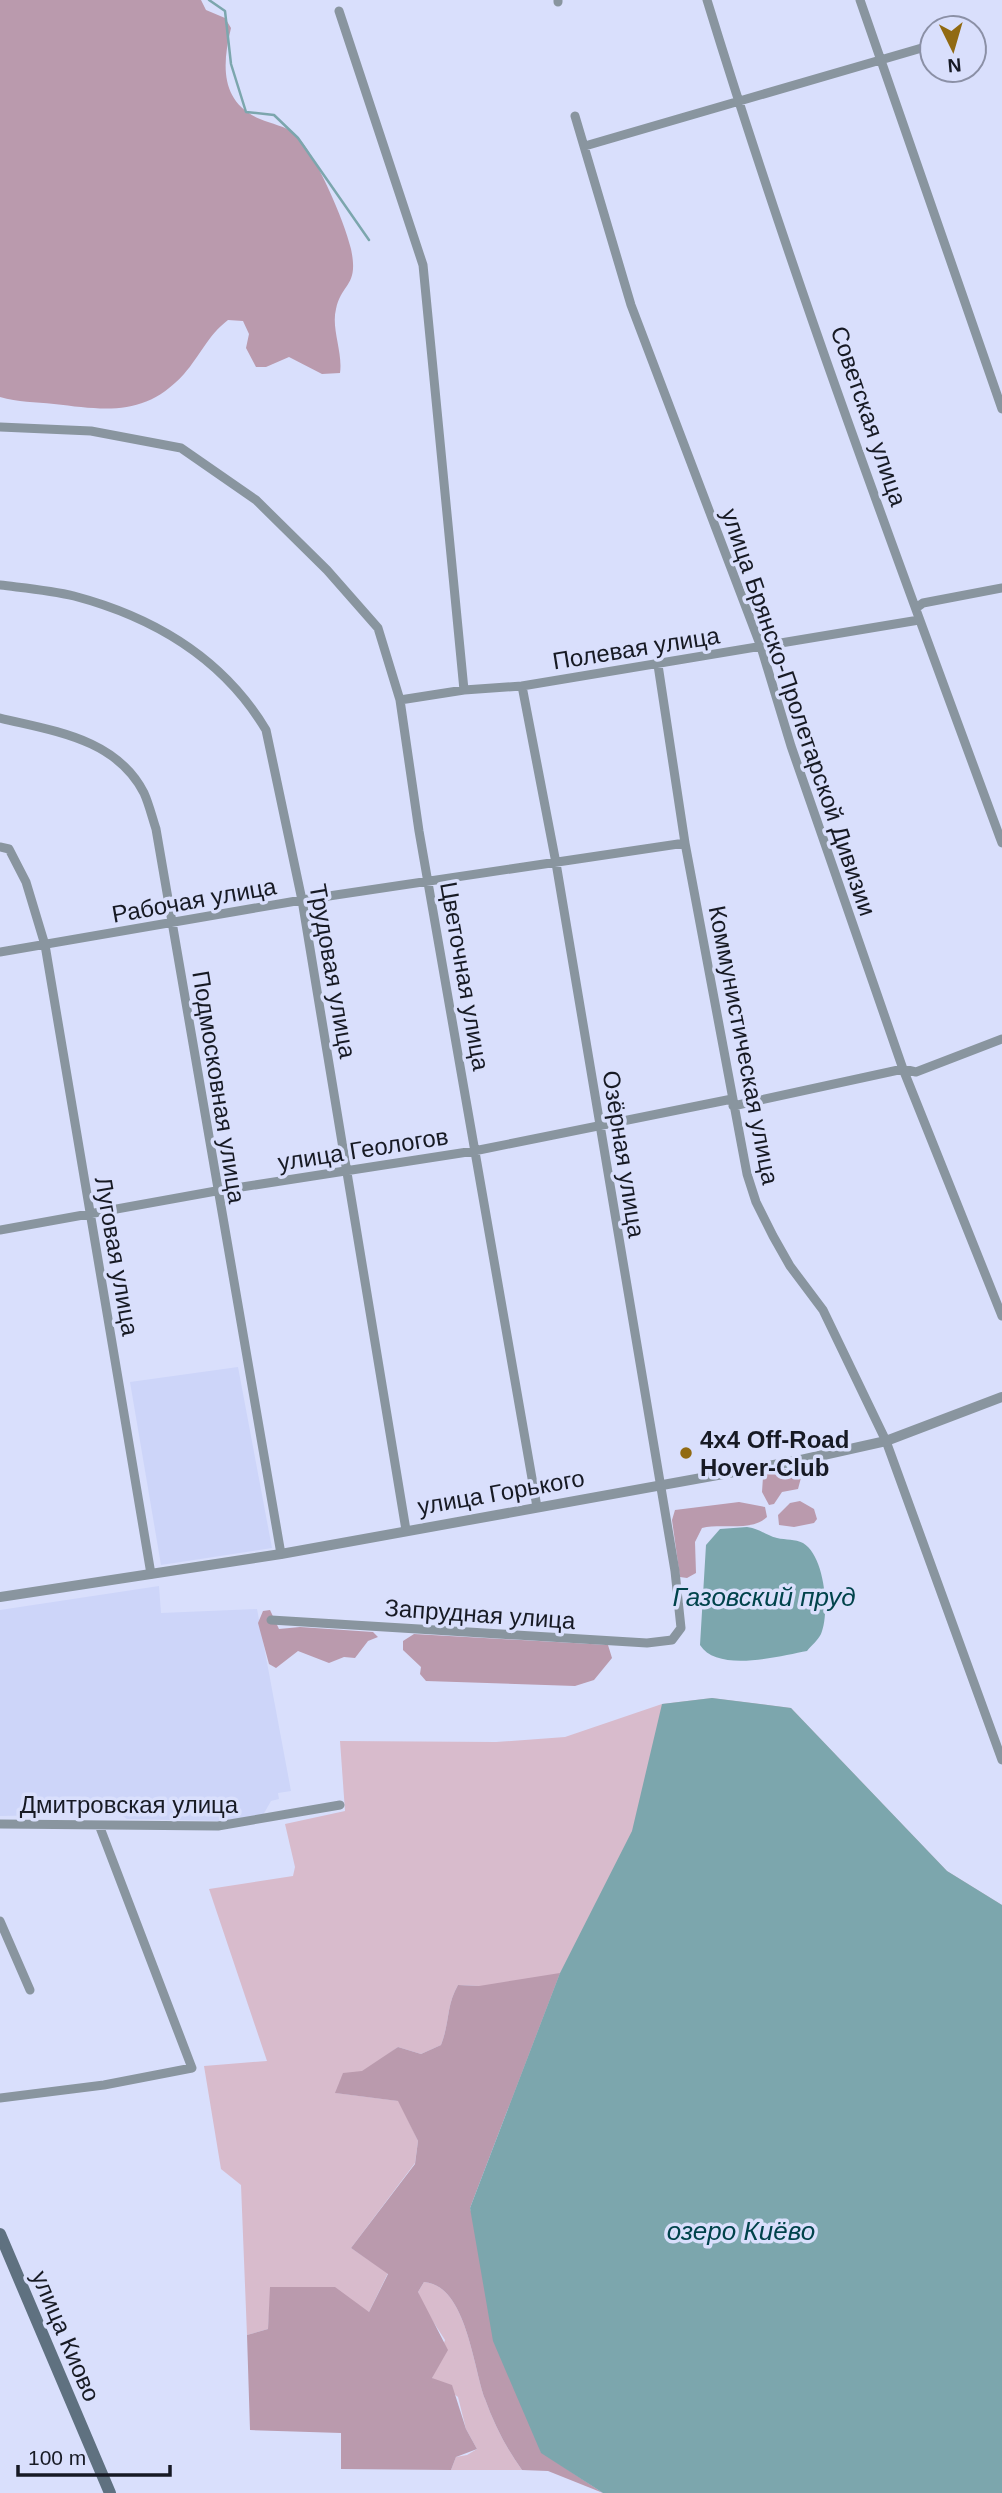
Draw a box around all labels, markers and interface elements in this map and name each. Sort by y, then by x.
north arrow [918,14,988,84]
text: N [947,54,962,76]
street label: Советская улица [826,323,913,510]
street label: улица Брянско-Пролетарской Дивизии [716,505,882,919]
street label: Полевая улица [550,621,722,675]
street label: Рабочая улица [110,872,279,928]
street label: Цветочная улица [435,880,495,1073]
street label: Трудовая улица [304,882,362,1061]
street label: Коммунистическая улица [704,903,784,1187]
street label: Подмосковная улица [187,969,251,1206]
street label: Озёрная улица [597,1069,651,1240]
street label: улица Геологов [276,1122,450,1176]
street label: Луговая улица [90,1174,144,1338]
place label: 4x4 Off-Road Hover-Club [700,1426,849,1481]
marker: 4x4 Off-Road Hover-Club [678,1445,694,1461]
street label: улица Горького [415,1464,587,1520]
water label: Газовский пруд [672,1582,856,1612]
street label: Запрудная улица [384,1594,577,1634]
street label: Дмитровская улица [20,1791,239,1818]
water label: озеро Киёво [667,2216,815,2246]
street label: улица Киово [26,2267,106,2405]
scale bar [18,2434,170,2478]
text: 100 m [28,2446,86,2469]

